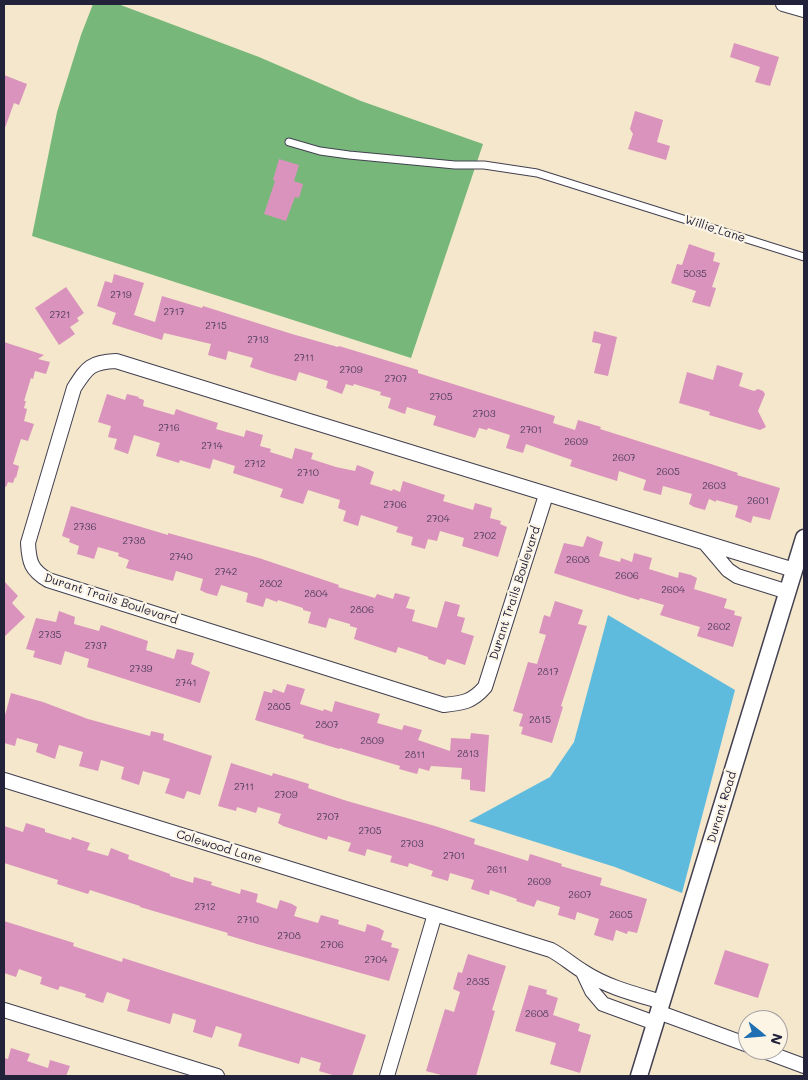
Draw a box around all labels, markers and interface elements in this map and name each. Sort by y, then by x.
street label: Willie Lane [683,212,747,246]
house number: 5035 [683,268,707,280]
house number: 2719 [110,289,132,301]
house number: 2717 [163,306,185,318]
house number: 2721 [49,309,71,321]
house number: 2715 [205,320,227,332]
house number: 2713 [247,334,269,346]
house number: 2711 [294,352,314,364]
house number: 2709 [339,364,363,376]
house number: 2707 [385,373,407,385]
house number: 2705 [429,391,453,403]
house number: 2703 [472,408,496,420]
house number: 2716 [158,422,180,434]
house number: 2701 [520,424,542,436]
house number: 2609 [564,436,588,448]
house number: 2714 [201,440,223,452]
house number: 2607 [612,452,636,464]
house number: 2712 [244,458,266,470]
house number: 2605 [656,466,680,478]
house number: 2710 [297,467,319,479]
house number: 2603 [702,480,726,492]
house number: 2601 [747,495,769,507]
house number: 2706 [383,499,407,511]
house number: 2704 [426,513,450,525]
house number: 2736 [73,521,97,533]
street label: Durant Trails Boulevard [487,524,543,662]
house number: 2702 [474,530,496,542]
house number: 2738 [122,535,146,547]
house number: 2740 [169,551,193,563]
house number: 2608 [566,554,590,566]
house number: 2742 [215,566,237,578]
house number: 2606 [615,570,639,582]
street label: Durant Trails Boulevard [42,571,180,627]
house number: 2802 [259,578,283,590]
house number: 2604 [661,584,685,596]
house number: 2804 [304,588,328,600]
house number: 2806 [350,604,374,616]
house number: 2602 [707,621,731,633]
house number: 2735 [39,629,61,641]
house number: 2737 [85,640,107,652]
house number: 2739 [130,663,152,675]
house number: 2817 [537,666,559,678]
house number: 2741 [175,677,197,689]
house number: 2805 [267,701,291,713]
house number: 2815 [529,714,551,726]
house number: 2807 [315,719,339,731]
house number: 2809 [360,735,384,747]
house number: 2813 [457,748,479,760]
house number: 2811 [405,749,425,761]
street label: Durant Road [704,770,740,844]
house number: 2711 [234,781,254,793]
house number: 2709 [274,789,298,801]
house number: 2707 [317,811,339,823]
house number: 2705 [358,825,382,837]
street label: Colewood Lane [174,827,264,867]
house number: 2703 [400,838,424,850]
house number: 2701 [443,850,465,862]
house number: 2611 [487,864,507,876]
house number: 2609 [527,876,551,888]
house number: 2607 [568,889,592,901]
house number: 2712 [194,901,216,913]
house number: 2605 [609,909,633,921]
house number: 2710 [237,914,259,926]
house number: 2708 [277,930,301,942]
house number: 2706 [320,939,344,951]
house number: 2704 [364,954,388,966]
house number: 2835 [466,976,490,988]
house number: 2608 [525,1008,549,1020]
north arrow [738,1010,788,1060]
text: N [766,1031,788,1047]

